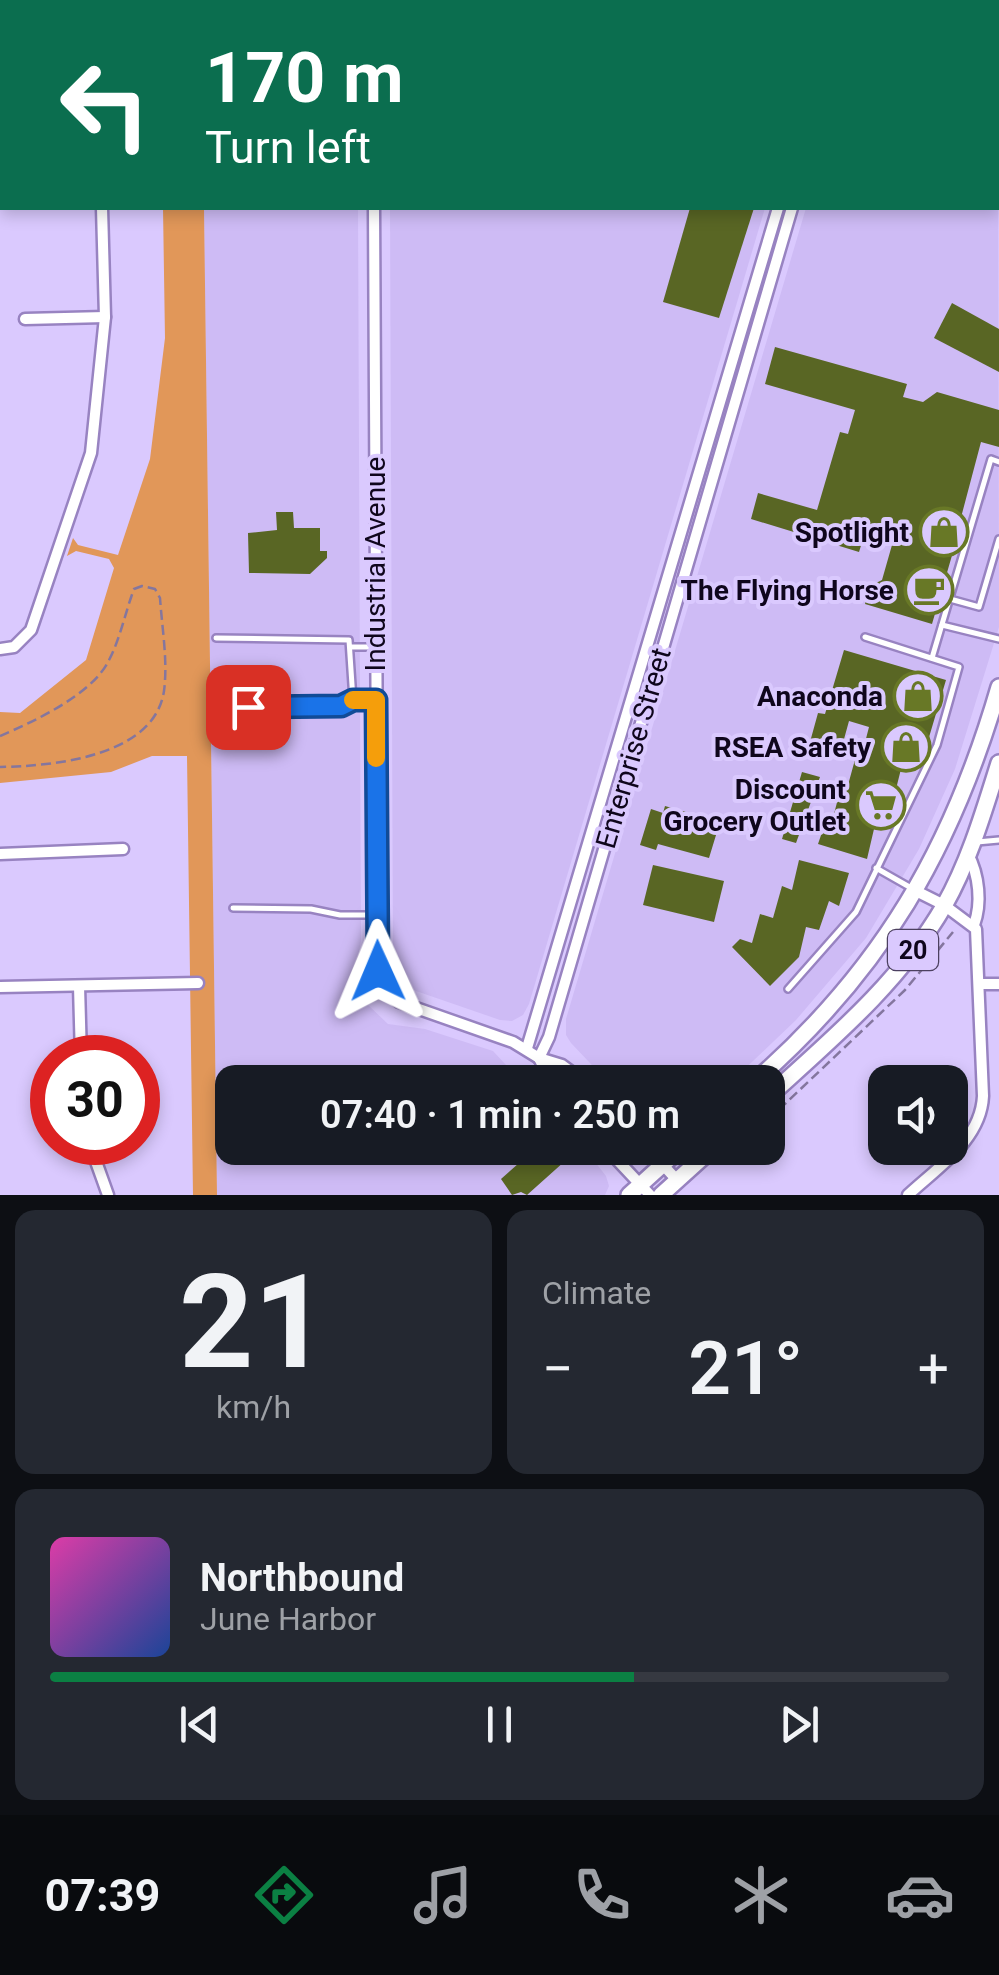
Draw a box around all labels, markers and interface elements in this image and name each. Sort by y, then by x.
text: 170 m [205,37,404,119]
icon: left [40,40,170,170]
text: Turn left [205,121,371,174]
street label: Industrial Avenue [359,457,392,671]
shop icon: Spotlight [918,506,970,558]
place label: Spotlight [795,516,909,549]
cafe icon: The Flying Horse [903,564,955,616]
place label: The Flying Horse [681,574,894,607]
street label: Enterprise Street [589,644,678,852]
pin [206,665,291,750]
shop icon: Anaconda [892,670,944,722]
icon: arrive [221,680,276,735]
place label: Anaconda [757,680,883,713]
shop icon: RSEA Safety [880,721,932,773]
place label: RSEA Safety [714,731,872,764]
place label: Discount Grocery Outlet [664,773,846,838]
supermarket icon: Discount Grocery Outlet [855,779,907,831]
position arrow [326,919,430,1023]
road number: 20 [888,930,938,970]
speed limit sign: 30 [30,1035,160,1165]
map controls [868,1065,968,1165]
button: sound [868,1065,968,1165]
text: 07:40 · 1 min · 250 m [320,1093,680,1137]
text: 21 [179,1246,328,1399]
text: Climate [542,1274,651,1312]
text: 21° [688,1324,803,1412]
text: − [542,1337,573,1401]
text: + [918,1337,949,1401]
text: km/h [216,1388,291,1426]
text: Northbound [200,1556,404,1600]
text: June Harbor [200,1600,376,1638]
icon: previous [172,1697,227,1752]
icon: pause [472,1697,527,1752]
icon: next [772,1697,827,1752]
icon: directions [249,1860,319,1930]
icon: music [408,1860,478,1930]
icon: phone [567,1860,637,1930]
icon: climate [726,1860,796,1930]
icon: car [885,1860,955,1930]
text: 07:39 [44,1869,160,1922]

